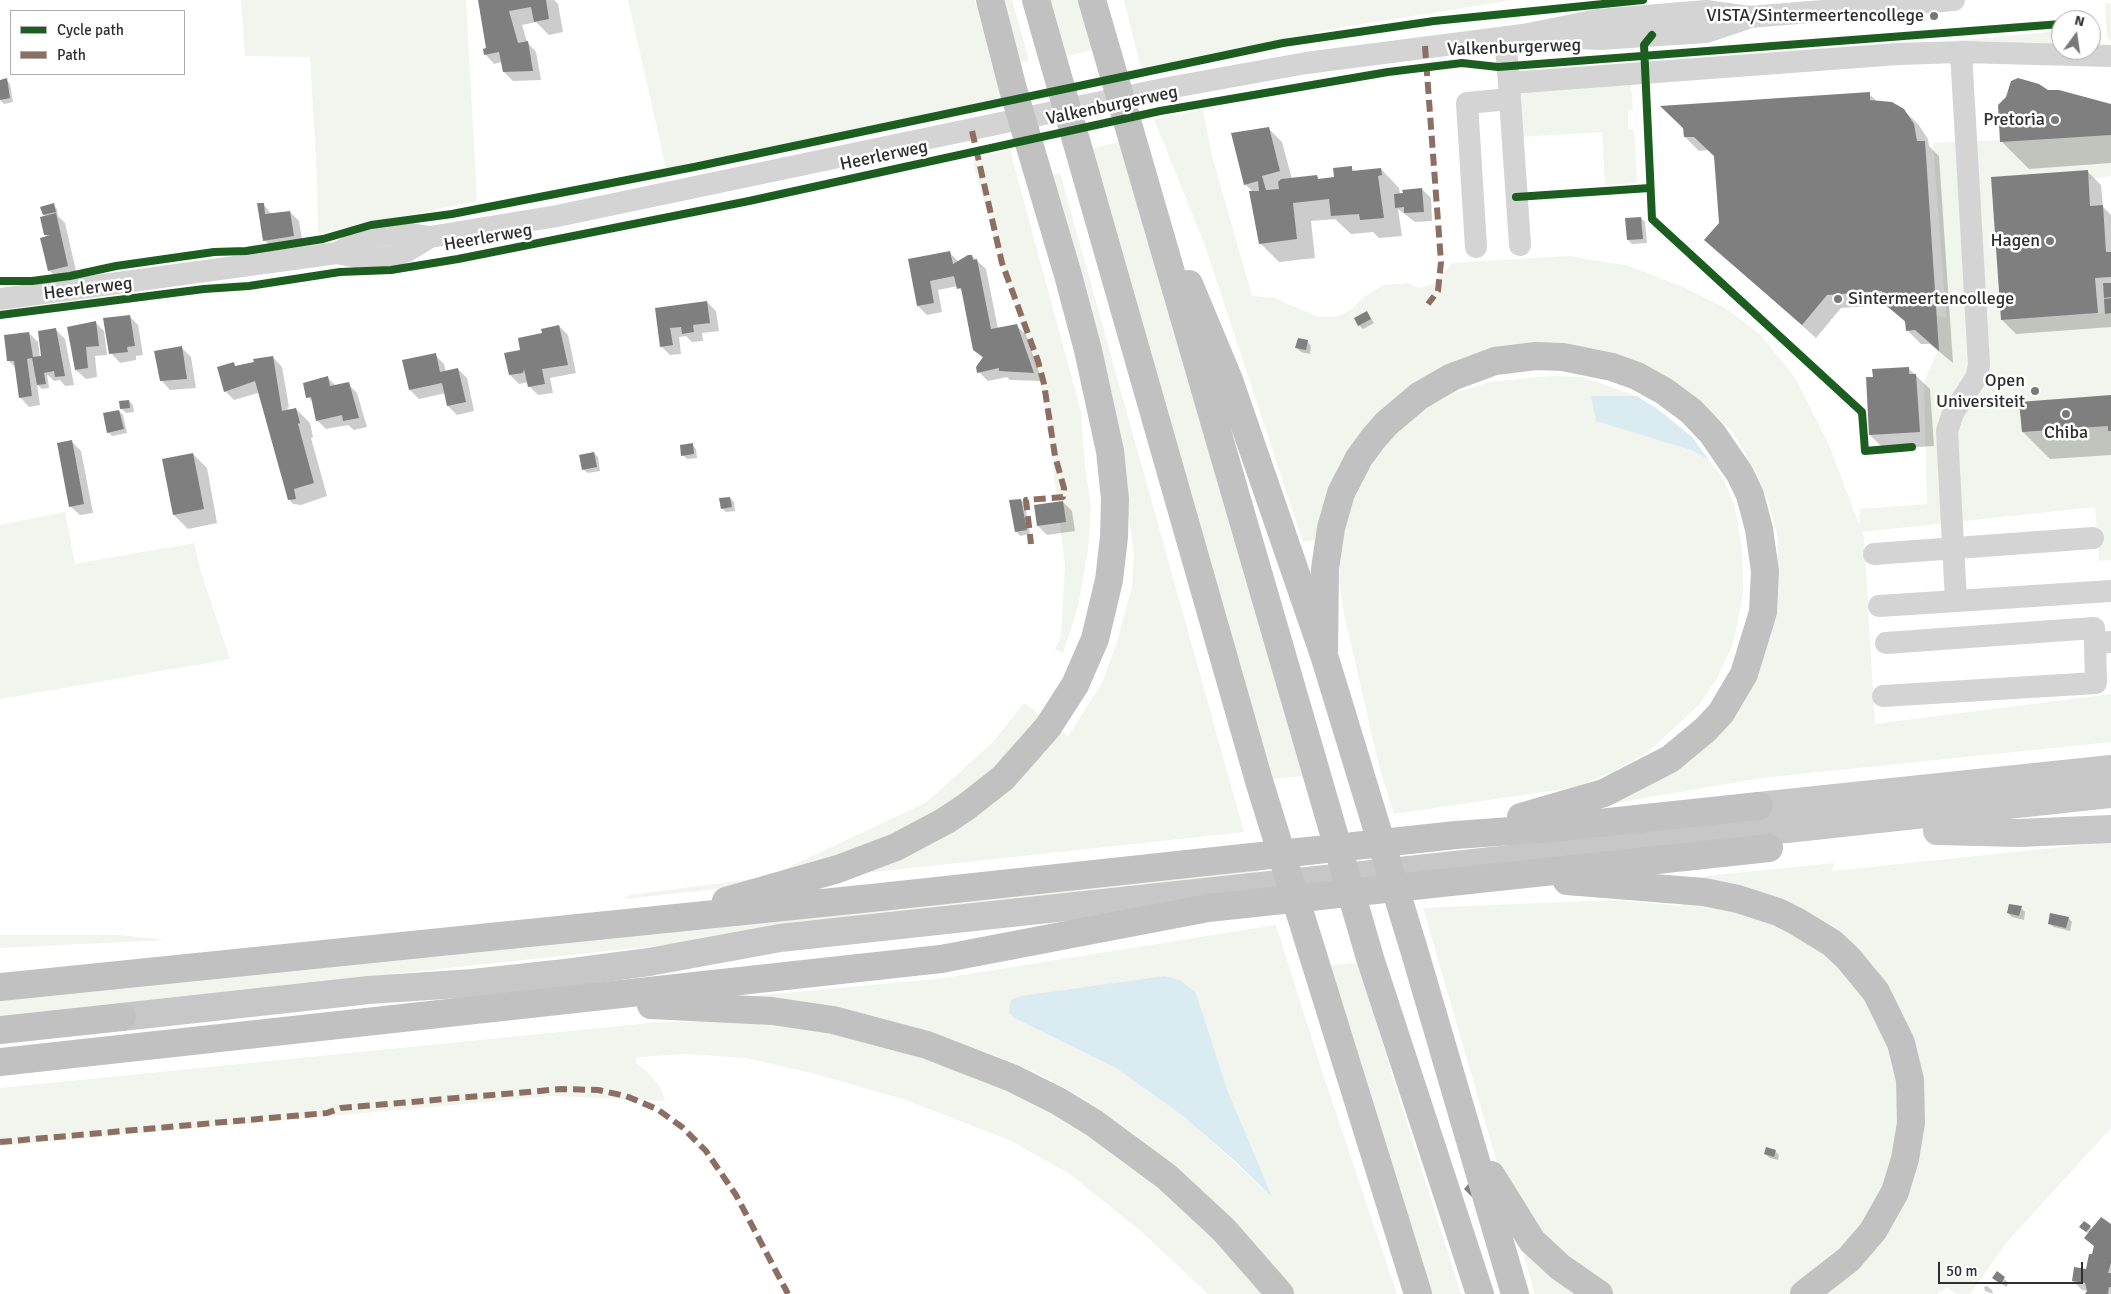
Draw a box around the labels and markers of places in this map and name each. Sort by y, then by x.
place label: VISTA/Sintermeertencollege [1706,5,1924,27]
marker: VISTA/Sintermeertencollege [1928,10,1940,22]
place label: Pretoria [1983,109,2045,131]
marker: Pretoria [2049,114,2061,126]
place label: Hagen [1990,230,2040,252]
marker: Hagen [2044,235,2056,247]
place label: Sintermeertencollege [1848,288,2014,310]
marker: Sintermeertencollege [1832,293,1844,305]
place label: Open Universiteit [1936,370,2025,412]
marker: Open Universiteit [2029,385,2041,397]
marker: Chiba [2060,408,2072,420]
place label: Chiba [2044,422,2088,444]

